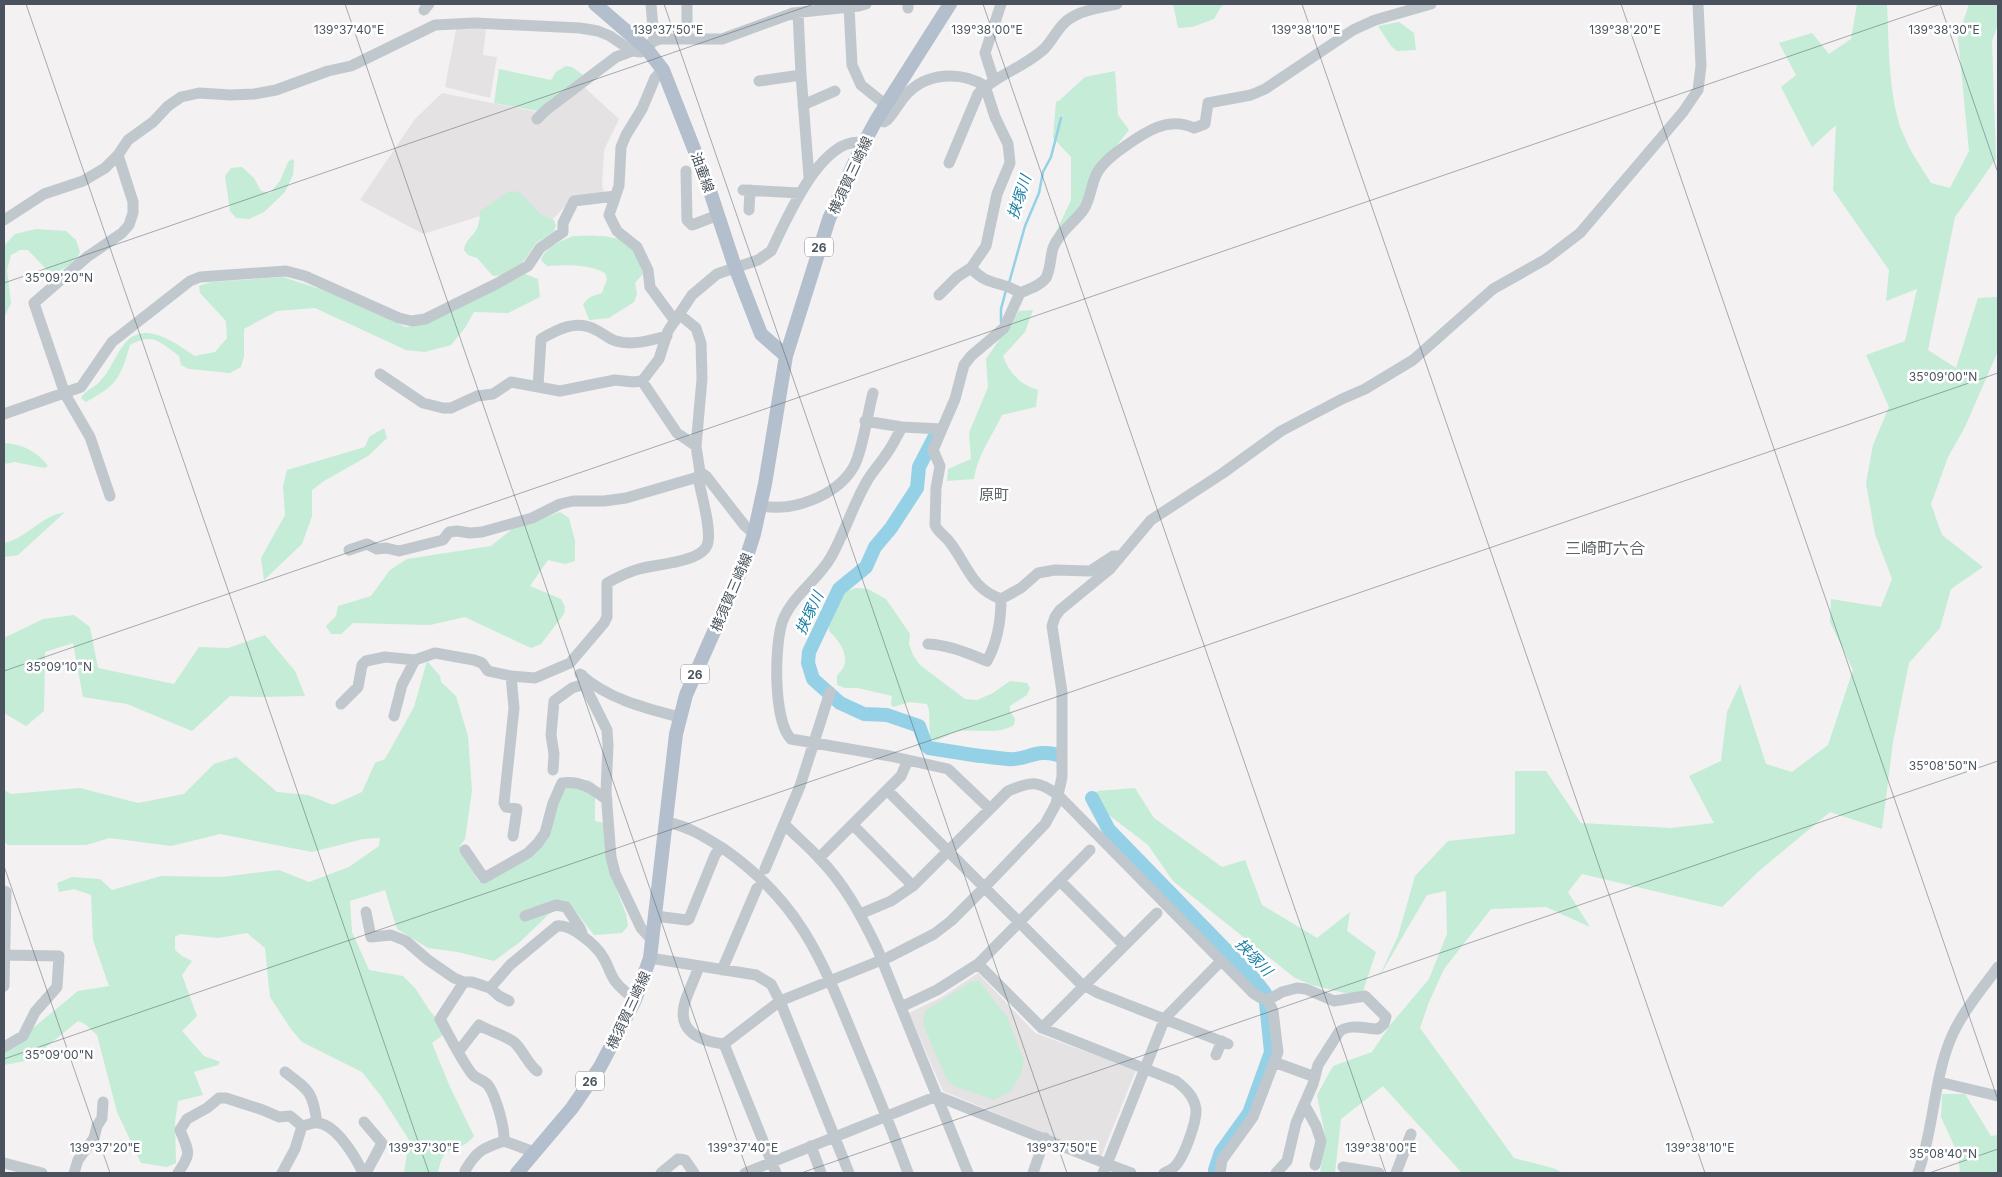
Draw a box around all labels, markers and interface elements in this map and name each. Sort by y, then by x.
text: 139°37'40"E [314,22,384,37]
text: 139°37'50"E [633,22,703,37]
text: 139°38'00"E [951,22,1023,37]
text: 139°38'10"E [1272,22,1340,37]
text: 139°38'20"E [1589,22,1661,37]
text: 139°38'30"E [1908,22,1980,37]
street label: 横須賀三崎線 [825,133,875,217]
street label: 油壷線 [688,149,718,195]
water label: 挟塚川 [1003,171,1036,221]
road number: 26 [805,238,833,256]
text: 35°09'20"N [25,270,93,285]
text: 35°09'00"N [1909,369,1977,384]
district label: 原町 [979,485,1009,504]
district label: 三崎町六合 [1565,538,1645,558]
street label: 横須賀三崎線 [707,550,755,634]
water label: 挟塚川 [791,587,828,637]
text: 35°09'10"N [26,659,92,674]
road number: 26 [681,664,709,684]
text: 35°08'50"N [1909,758,1977,773]
water label: 挟塚川 [1232,934,1278,981]
street label: 横須賀三崎線 [603,968,653,1052]
text: 35°09'00"N [25,1047,93,1062]
road number: 26 [576,1072,604,1090]
text: 139°37'20"E [70,1140,140,1155]
text: 139°37'30"E [389,1140,459,1155]
text: 139°37'40"E [708,1140,778,1155]
text: 139°37'50"E [1027,1140,1097,1155]
text: 139°38'00"E [1345,1140,1417,1155]
text: 139°38'10"E [1666,1140,1734,1155]
text: 35°08'40"N [1909,1146,1977,1161]

